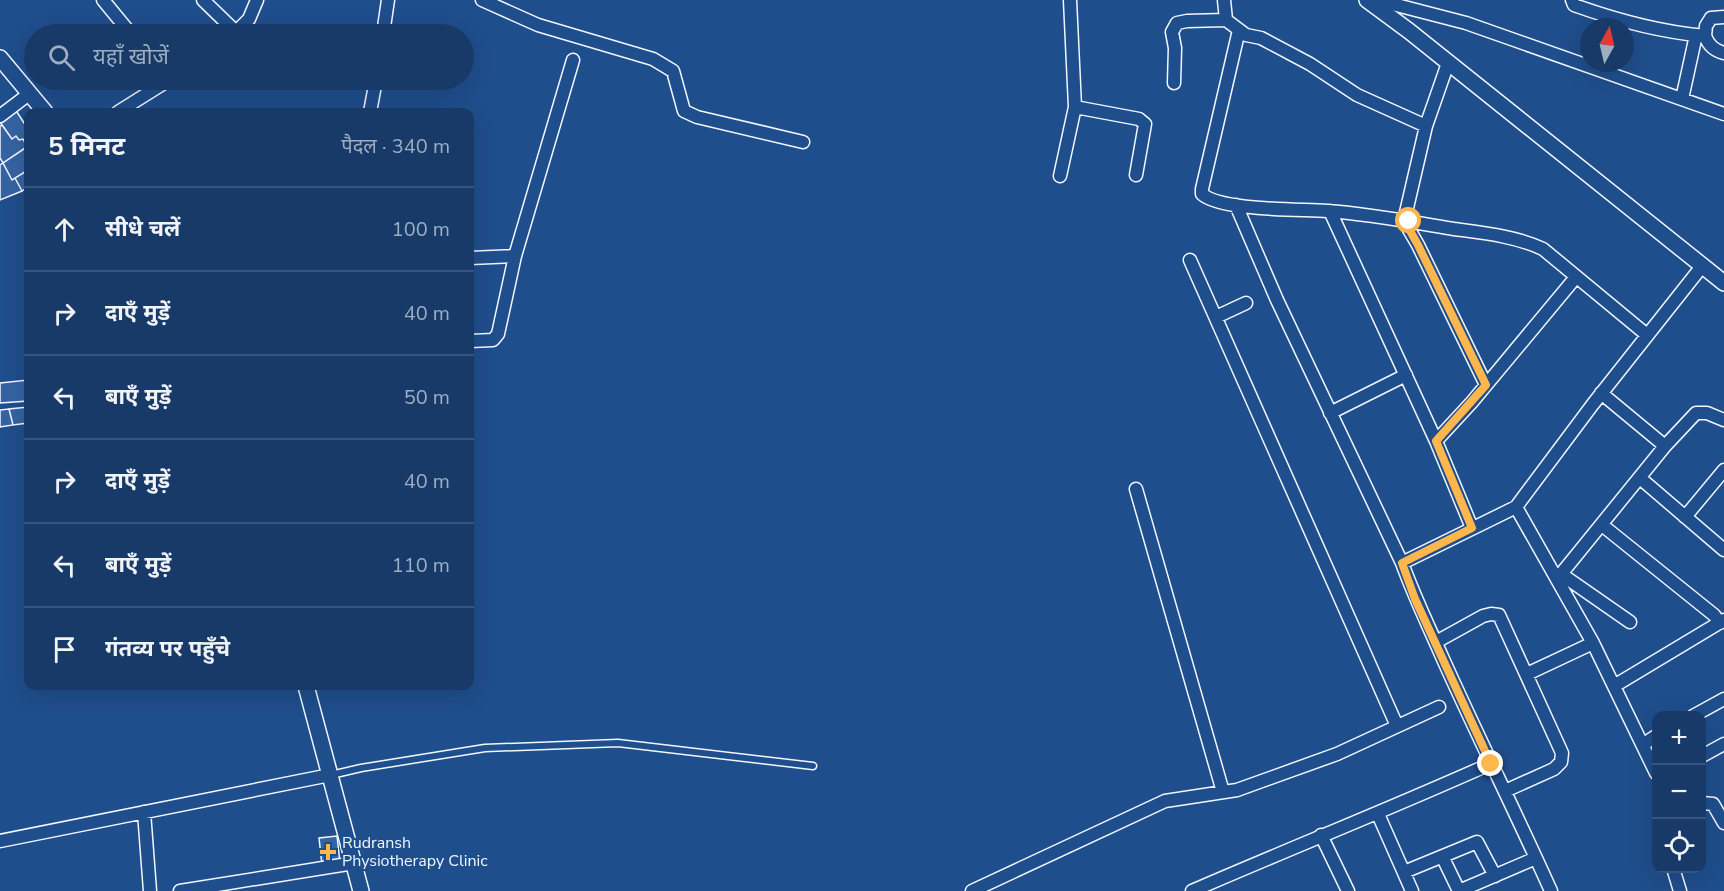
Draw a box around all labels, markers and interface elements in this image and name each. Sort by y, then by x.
north arrow [1580,18,1634,72]
search box [24,24,474,90]
icon: search [45,41,78,74]
text: यहाँ खोजें [93,42,169,72]
text: 5 मिनट [48,129,125,164]
text: पैदल · 340 m [341,133,450,160]
route start [1395,207,1421,233]
icon: ahead [48,213,81,246]
text: सीधे चलें [105,214,180,244]
text: 100 m [392,216,450,243]
icon: right [48,297,81,330]
text: दाएँ मुड़ें [105,298,170,328]
text: 40 m [404,300,450,327]
icon: left [48,381,81,414]
text: बाएँ मुड़ें [105,382,171,412]
text: 50 m [404,384,450,411]
icon: right [48,465,81,498]
text: दाएँ मुड़ें [105,466,170,496]
text: 40 m [404,468,450,495]
icon: left [48,549,81,582]
text: बाएँ मुड़ें [105,550,171,580]
text: 110 m [392,552,450,579]
icon: arrive [48,633,81,666]
text: गंतव्य पर पहुँचे [105,634,230,664]
map controls [1652,711,1706,873]
button: + [1652,711,1706,765]
route end [1477,750,1503,776]
button: − [1652,765,1706,819]
button: locate [1652,819,1706,873]
place label: Rudransh Physiotherapy Clinic [342,832,488,872]
marker: Rudransh Physiotherapy Clinic [319,843,337,861]

